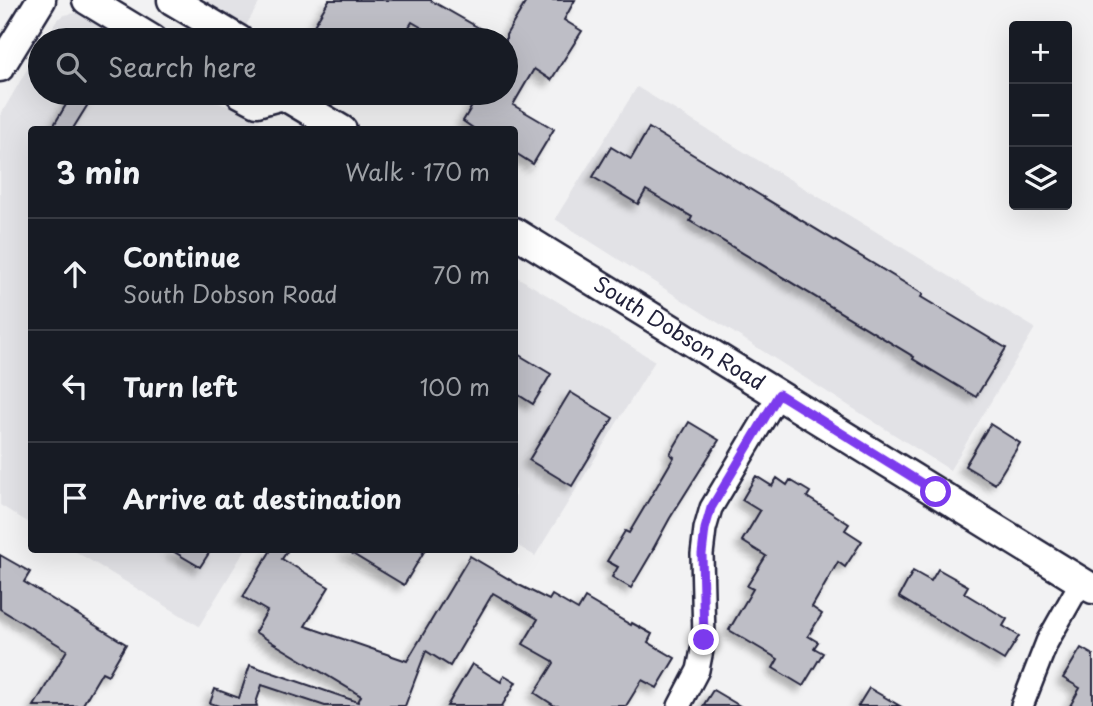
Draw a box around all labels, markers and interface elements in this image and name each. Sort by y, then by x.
map controls [1009,21,1072,210]
button: + [1009,21,1072,84]
search box [28,28,518,105]
text: Search here [108,47,257,86]
icon: search [52,48,90,86]
button: − [1009,84,1072,147]
button: layers [1009,147,1072,210]
text: 3 min [56,149,141,194]
text: Walk · 170 m [345,154,490,189]
text: Continue [123,237,240,276]
icon: ahead [56,255,94,293]
text: 70 m [432,257,490,292]
street label: South Dobson Road [588,267,772,397]
text: South Dobson Road [123,276,338,311]
icon: left [56,367,94,405]
text: Turn left [123,367,238,406]
text: 100 m [420,369,490,404]
route start [920,476,951,507]
icon: arrive [56,479,94,517]
text: Arrive at destination [123,479,402,518]
route end [688,624,719,655]

